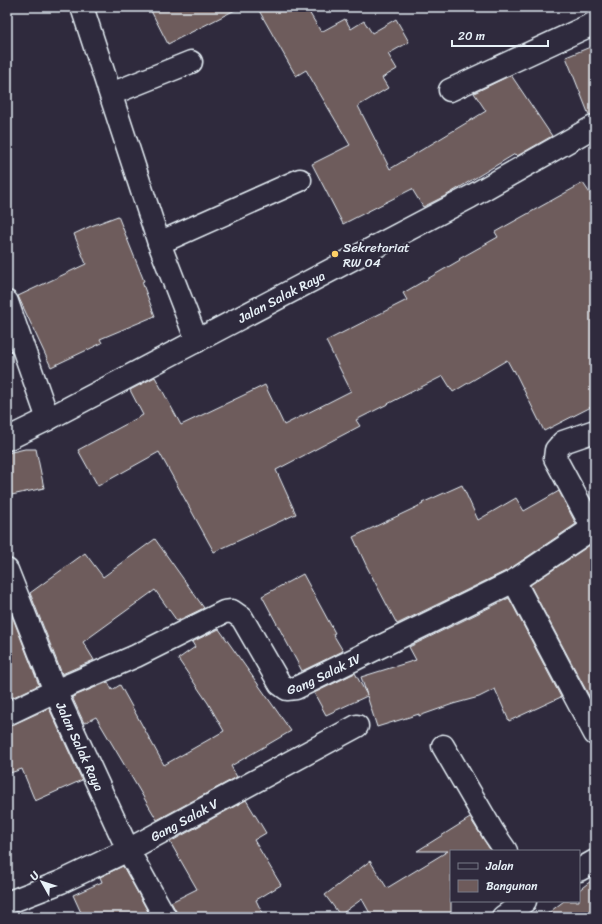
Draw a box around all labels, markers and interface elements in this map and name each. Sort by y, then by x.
scale bar [452,22,548,48]
text: 20 m [458,25,485,47]
place label: Sekretariat RW 04 [343,236,410,274]
marker: Sekretariat RW 04 [330,249,340,259]
street label: Jalan Salak Raya [232,264,329,329]
street label: Gang Salak IV [286,646,365,700]
street label: Jalan Salak Raya [49,697,111,795]
street label: Gang Salak V [146,791,224,847]
legend [450,850,580,902]
text: Jalan [485,855,514,877]
north arrow [22,862,62,902]
text: U [25,867,45,885]
text: Bangunan [486,875,538,897]

